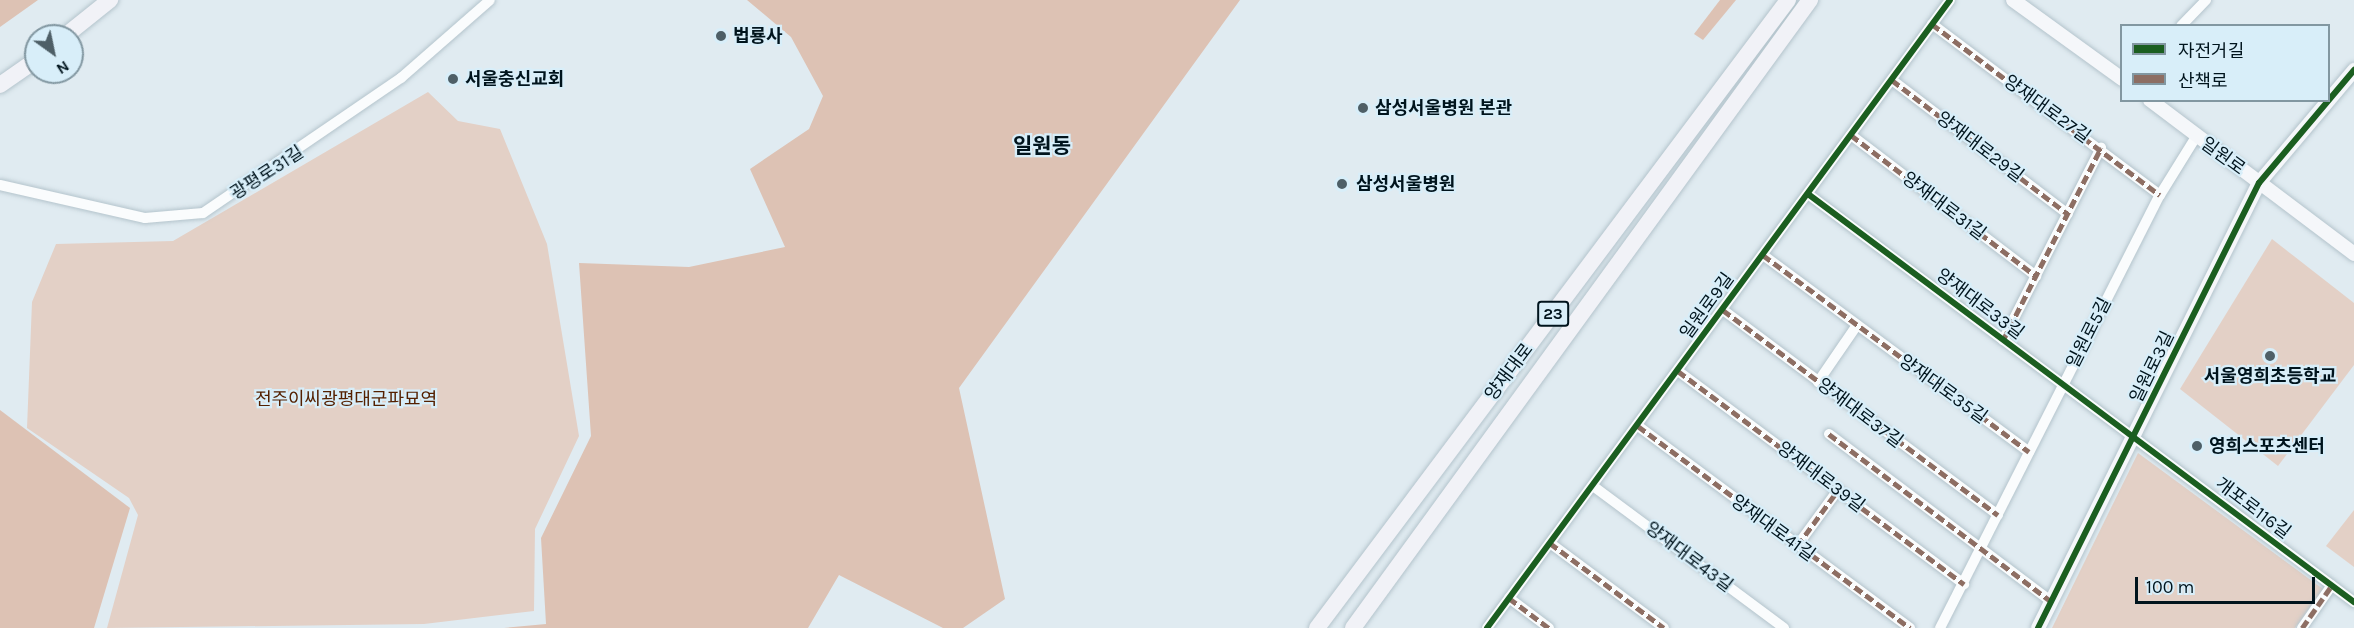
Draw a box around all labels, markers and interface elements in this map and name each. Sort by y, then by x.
north arrow [24,24,84,84]
legend [2120,24,2330,102]
place label: 법룡사 [733,25,783,47]
marker: 법룡사 [714,29,728,43]
text: 자전거길 [2178,40,2244,62]
text: N [53,57,73,79]
place label: 서울충신교회 [465,68,564,90]
street label: 양재대로27길 [2000,70,2094,148]
text: 산책로 [2178,70,2228,92]
marker: 서울충신교회 [446,72,460,86]
place label: 삼성서울병원 본관 [1375,97,1512,119]
marker: 삼성서울병원 본관 [1356,101,1370,115]
street label: 양재대로29길 [1932,107,2028,187]
district label: 일원동 [1013,133,1071,159]
street label: 일원로 [2197,133,2249,179]
street label: 광평로31길 [226,141,308,205]
street label: 양재대로31길 [1898,167,1990,245]
place label: 삼성서울병원 [1356,173,1455,195]
marker: 삼성서울병원 [1333,175,1351,193]
street label: 양재대로33길 [1932,264,2028,344]
street label: 일원로9길 [1676,269,1738,343]
street label: 일원로5길 [2062,294,2116,372]
road number: 23 [1536,301,1570,327]
street label: 일원로3길 [2125,328,2179,406]
street label: 양재대로 [1480,339,1538,405]
marker: 서울영희초등학교 [2263,349,2277,363]
street label: 양재대로35길 [1895,350,1991,428]
place label: 서울영희초등학교 [2204,365,2336,387]
street label: 양재대로37길 [1813,374,1907,452]
park label: 전주이씨광평대군파묘역 [255,388,437,410]
place label: 영희스포츠센터 [2209,435,2325,457]
street label: 양재대로39길 [1773,437,1869,517]
marker: 영희스포츠센터 [2190,439,2204,453]
street label: 개포로116길 [2211,473,2295,543]
street label: 양재대로41길 [1727,490,1819,566]
street label: 양재대로43길 [1641,517,1737,597]
scale bar [2138,565,2318,603]
text: 100 m [2146,576,2194,598]

